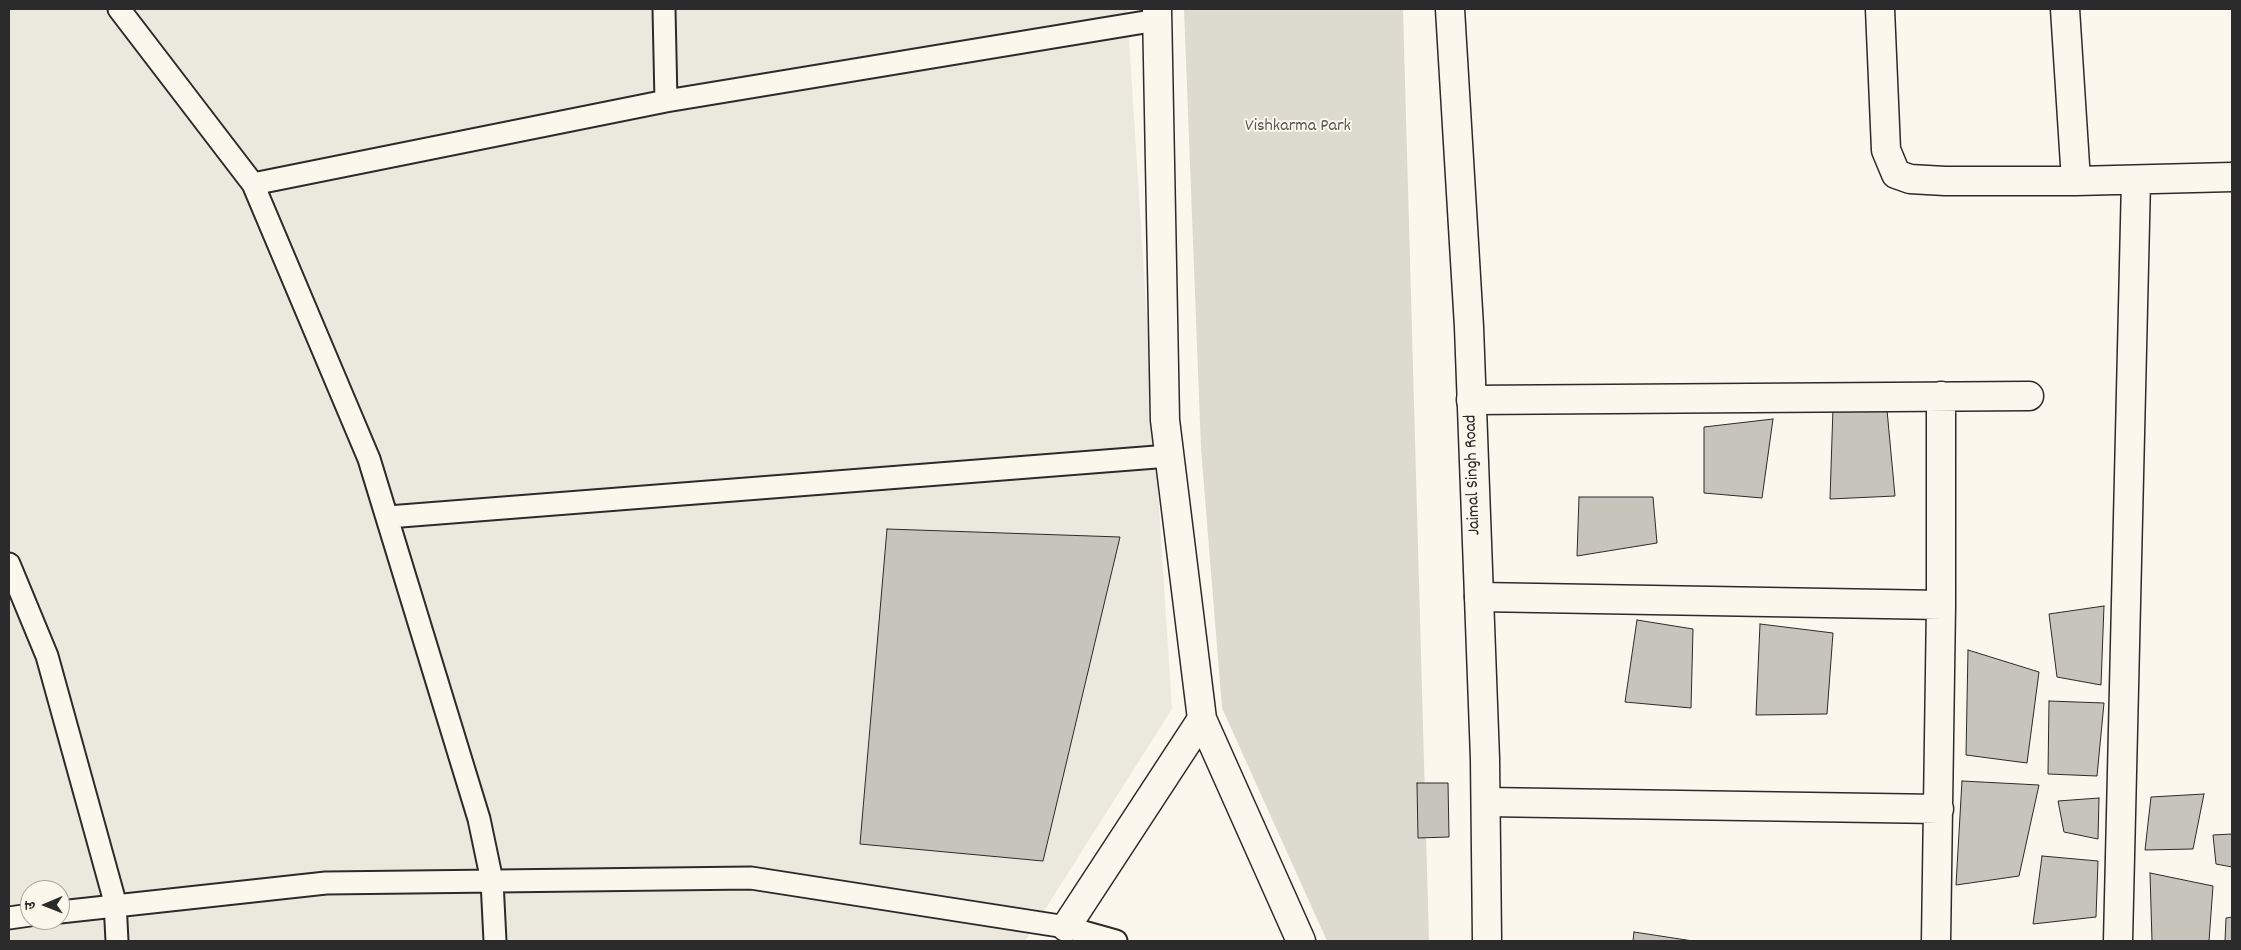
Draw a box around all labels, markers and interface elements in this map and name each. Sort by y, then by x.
park label: Vishkarma Park [1245,117,1351,139]
street label: Jaimal Singh Road [1461,414,1487,536]
north arrow [20,880,70,930]
text: उ [21,901,41,909]

